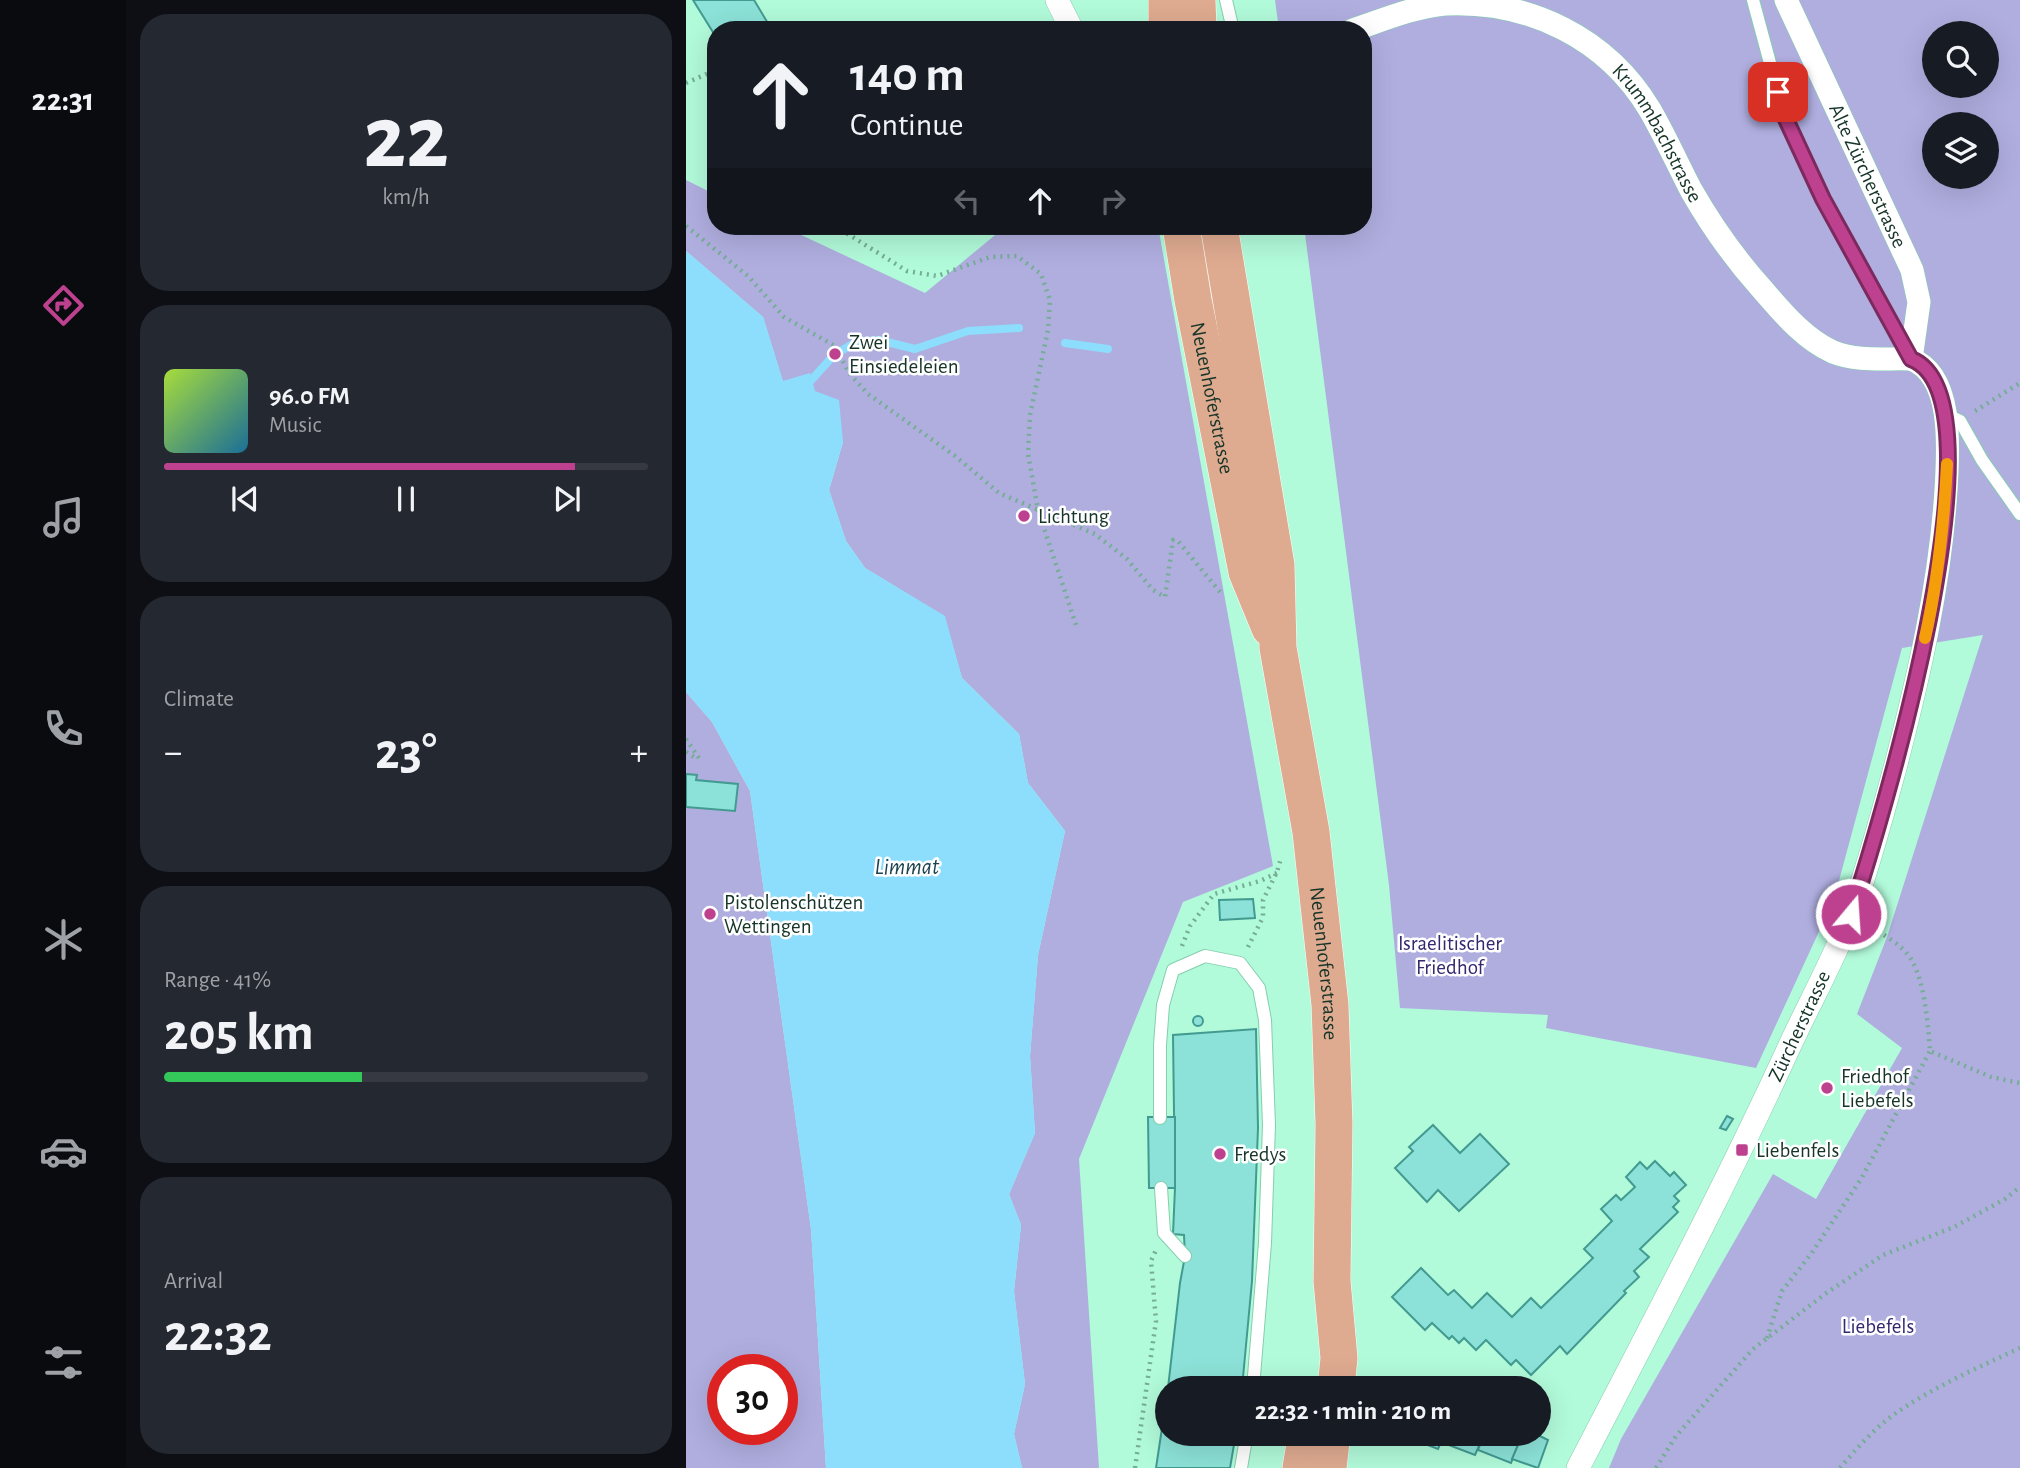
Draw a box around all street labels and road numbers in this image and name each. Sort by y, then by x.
street label: Krummbachstrasse [1608,60,1706,206]
street label: Alte Zürcherstrasse [1825,101,1910,251]
street label: Neuenhoferstrasse [1187,321,1237,476]
street label: Neuenhoferstrasse [1306,886,1341,1041]
street label: Zürcherstrasse [1765,968,1834,1085]

